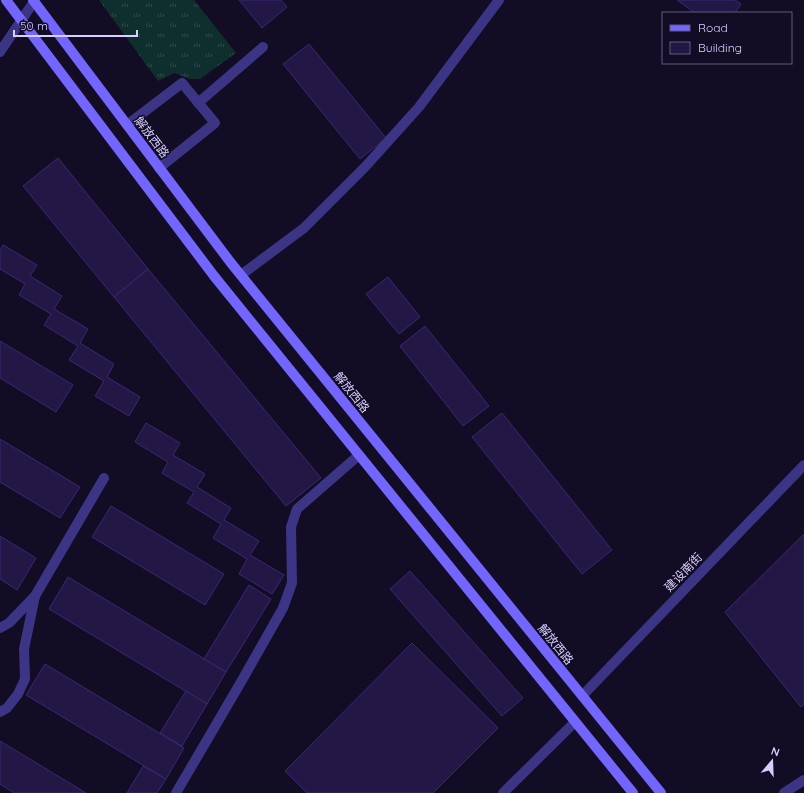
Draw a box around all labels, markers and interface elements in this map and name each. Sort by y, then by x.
scale bar [14,12,137,38]
legend [662,12,792,64]
text: 50 m [20,18,48,33]
text: Road [698,20,728,35]
text: Building [698,40,742,55]
street label: 解放西路 [132,113,172,161]
street label: 解放西路 [331,369,373,415]
street label: 建设南街 [661,550,705,594]
street label: 解放西路 [535,621,577,667]
north arrow [752,741,792,781]
text: N [769,744,781,759]

